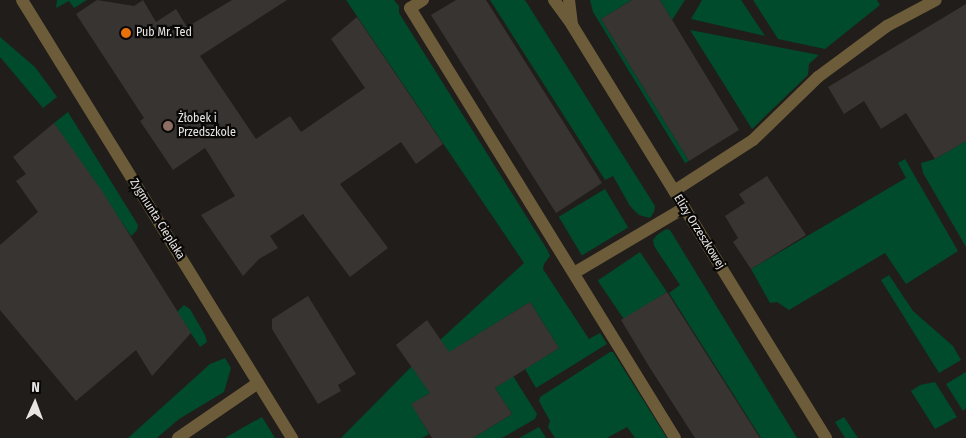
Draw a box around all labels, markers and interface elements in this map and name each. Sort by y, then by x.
place label: Pub Mr. Ted [136,26,192,40]
marker: Pub Mr. Ted [120,27,132,39]
place label: Żłobek i Przedszkole [178,112,236,140]
marker: Żłobek i Przedszkole [162,120,174,132]
street label: Zygmunta Cieplaka [126,176,188,262]
street label: Elizy Orzeszkowej [670,192,728,272]
north arrow [10,378,60,428]
text: N [31,379,40,396]

